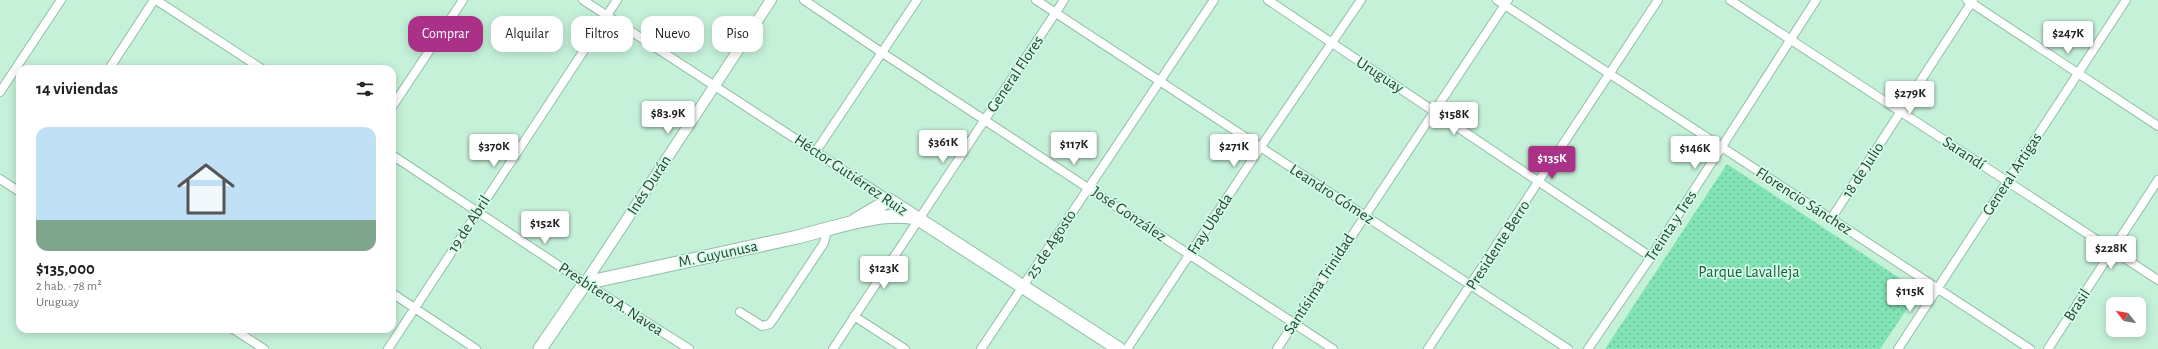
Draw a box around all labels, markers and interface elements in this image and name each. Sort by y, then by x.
chip: Comprar [408,16,483,52]
chip: Alquilar [491,16,563,52]
chip: Filtros [571,16,633,52]
chip: Nuevo [641,16,704,52]
chip: Piso [712,16,763,52]
pin: $247K [2040,21,2096,55]
text: $247K [2052,27,2084,40]
street label: General Flores [984,33,1046,115]
street label: Uruguay [1353,54,1407,97]
icon: filters [354,78,376,100]
text: 14 viviendas [36,80,118,97]
pin: $279K [1882,81,1938,115]
text: $279K [1894,87,1926,100]
pin: $83.9K [635,101,701,135]
pin: $158K [1426,102,1482,136]
text: $83.9K [651,107,685,120]
text: $158K [1439,108,1469,121]
pin: $361K [915,130,971,164]
street label: General Artigas [1979,130,2045,218]
street label: Héctor Gutiérrez Ruiz [792,131,911,219]
pin: $117K [1046,132,1102,166]
street label: Sarandí [1940,133,1988,173]
pin: $370K [466,134,522,168]
pin: $271K [1206,134,1262,168]
text: $361K [928,136,958,149]
pin: $146K [1667,136,1723,170]
text: $117K [1060,138,1088,151]
street label: 18 de Julio [1839,139,1887,201]
text: $370K [478,140,510,153]
text: $271K [1219,140,1249,153]
text: $146K [1680,142,1710,155]
pin: $135K [1524,146,1580,180]
street label: Inés Durán [624,152,674,218]
text: $135K [1537,152,1567,165]
icon: home [170,153,242,225]
street label: Leandro Gómez [1287,161,1377,227]
street label: Florencio Sánchez [1753,164,1855,238]
street label: José González [1089,183,1169,245]
street label: Treinta y Tres [1642,187,1701,265]
street label: Fray Ubeda [1184,191,1236,258]
street label: 19 de Abril [445,193,493,255]
street label: Presidente Berro [1463,197,1533,293]
street label: 25 de Agosto [1023,207,1079,281]
pin: $152K [517,211,573,245]
text: $152K [530,217,560,230]
street label: Santísima Trinidad [1281,231,1357,337]
pin: $228K [2083,236,2139,270]
street label: M. Guyunusa [677,238,759,271]
text: $228K [2095,242,2127,255]
pin: $123K [856,256,912,290]
street label: Presbítero A. Navea [556,259,666,339]
text: $135,000 [36,260,95,277]
text: $123K [869,262,899,275]
park label: Parque Lavalleja [1698,264,1800,281]
pin: $115K [1882,279,1938,313]
text: 2 hab. · 78 m² [36,280,102,293]
text: $115K [1896,285,1924,298]
street label: Brasil [2061,286,2093,324]
text: Uruguay [36,296,79,309]
north arrow [2106,297,2146,337]
map controls [2106,297,2146,337]

